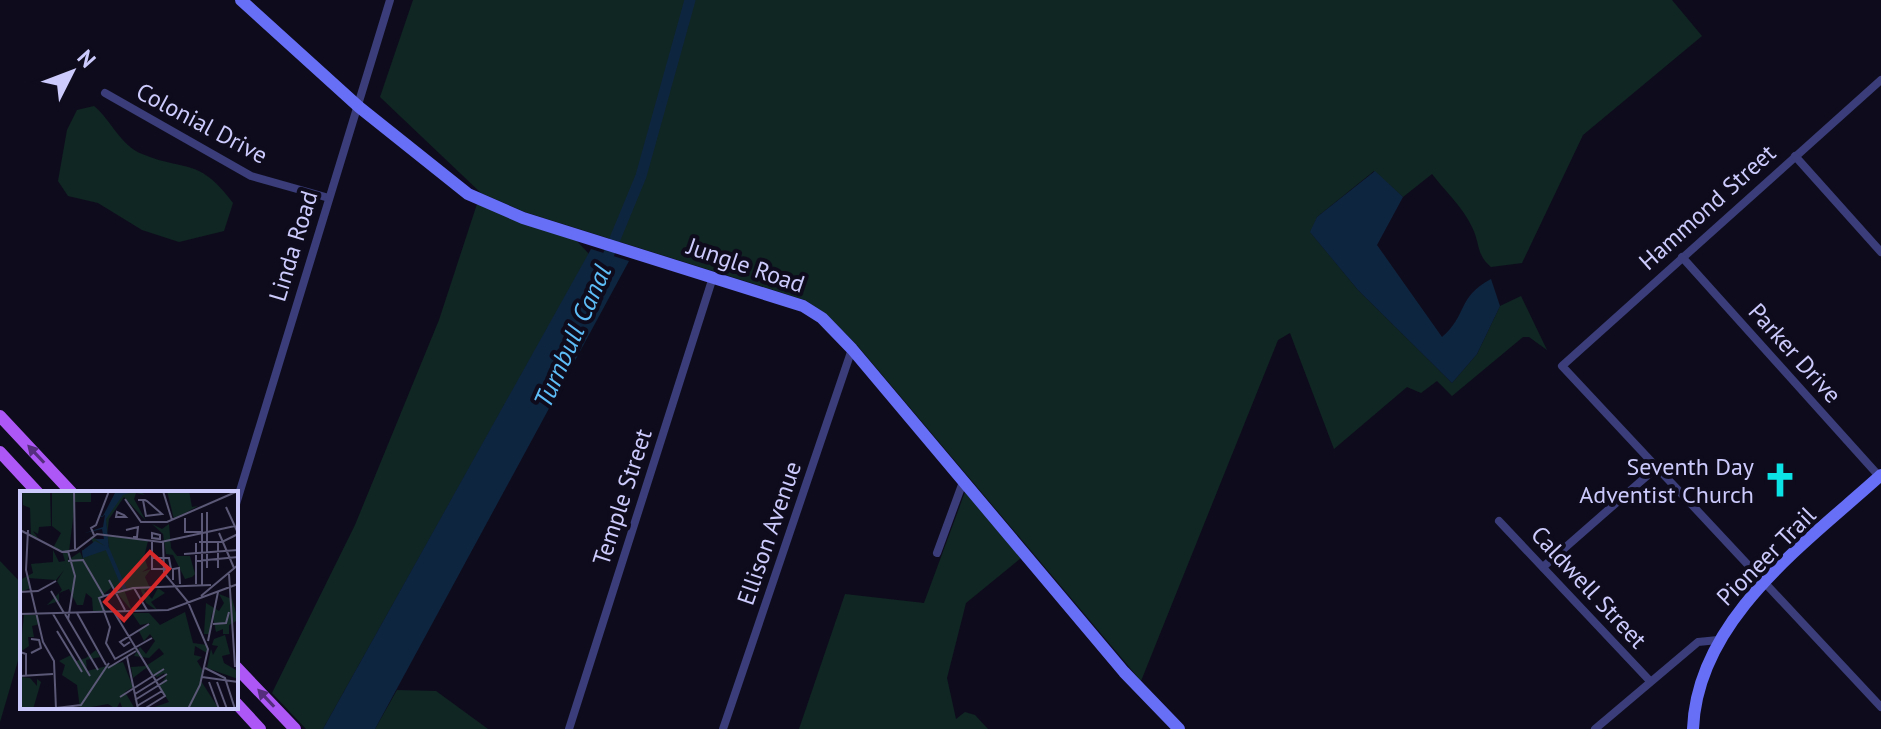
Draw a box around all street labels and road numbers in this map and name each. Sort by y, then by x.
street label: Colonial Drive [131,75,273,171]
street label: Hammond Street [1632,137,1782,277]
street label: Linda Road [262,187,324,305]
street label: Jungle Road [682,230,809,300]
street label: Parker Drive [1742,296,1848,410]
street label: Temple Street [585,425,659,569]
street label: Ellison Avenue [730,457,808,609]
street label: Pioneer Trail [1710,500,1822,612]
street label: Caldwell Street [1524,519,1654,655]

